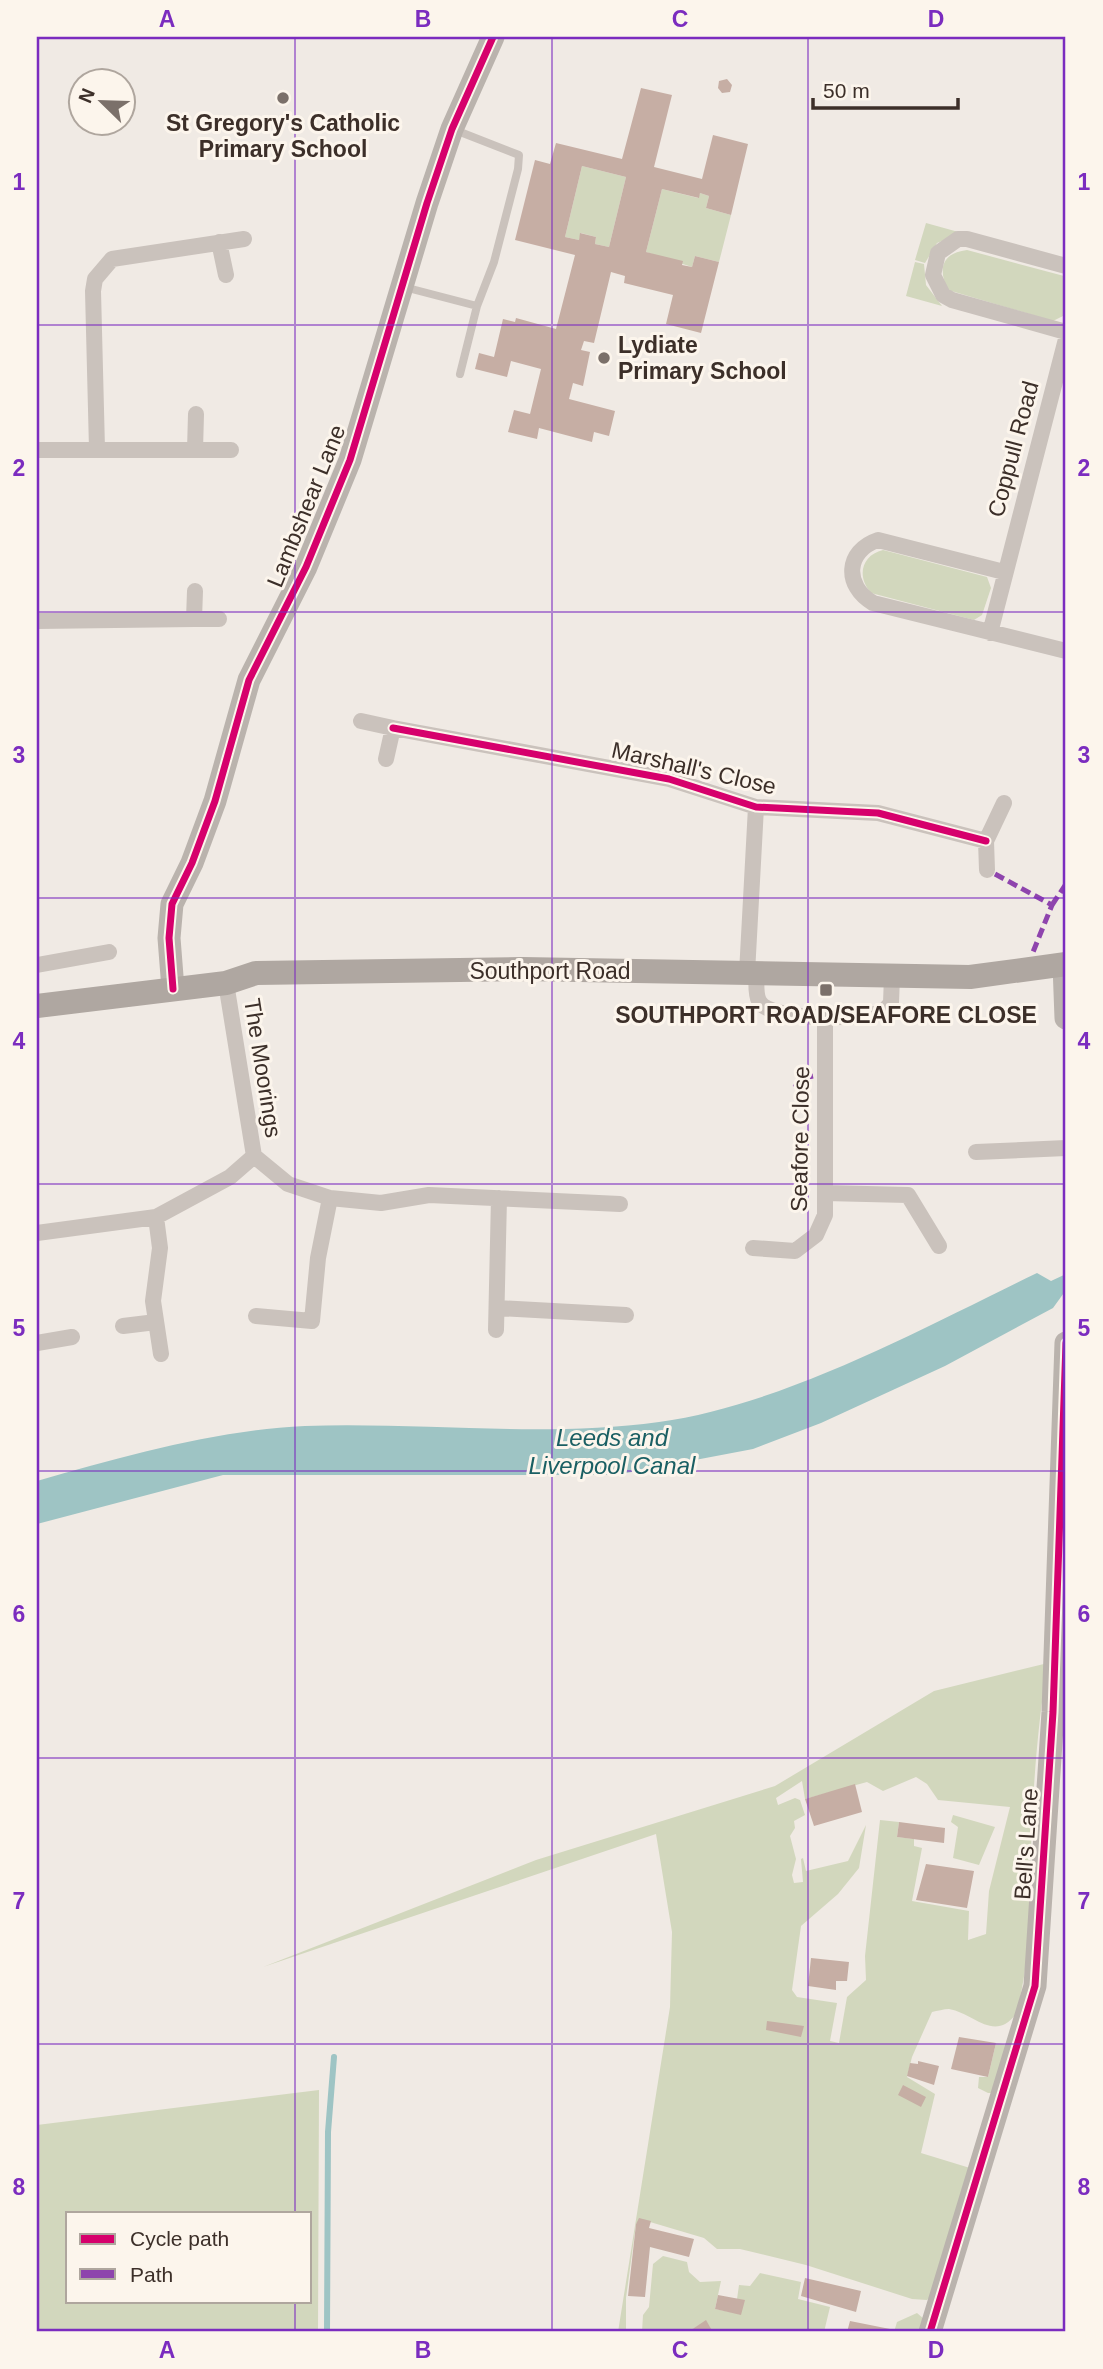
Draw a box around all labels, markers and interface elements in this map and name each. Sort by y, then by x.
text: A [159,6,175,32]
text: B [415,6,431,32]
text: C [672,6,688,32]
text: D [928,6,944,32]
north arrow [66,66,136,136]
scale bar [813,66,958,110]
text: 50 m [823,79,870,102]
text: N [74,85,99,106]
marker: St Gregory's Catholic Primary School [275,90,291,106]
place label: St Gregory's Catholic Primary School [166,110,400,162]
text: 1 [13,169,26,195]
text: 1 [1078,169,1091,195]
place label: Lydiate Primary School [618,332,787,384]
marker: Lydiate Primary School [596,350,612,366]
street label: Coppull Road [982,378,1044,520]
street label: Lambshear Lane [262,421,350,591]
text: 2 [13,455,25,481]
text: 2 [1078,455,1090,481]
street label: Marshall's Close [609,736,779,800]
text: 3 [13,742,25,768]
text: 3 [1078,742,1090,768]
street label: Southport Road [469,958,631,984]
marker: SOUTHPORT ROAD/SEAFORE CLOSE [818,982,834,998]
street label: The Moorings [239,997,287,1139]
place label: SOUTHPORT ROAD/SEAFORE CLOSE [615,1002,1037,1028]
text: 4 [13,1028,26,1054]
text: 4 [1078,1028,1091,1054]
street label: Seafore Close [786,1066,814,1212]
text: 5 [13,1315,26,1341]
text: 5 [1078,1315,1091,1341]
water label: Leeds and Liverpool Canal [529,1424,696,1479]
text: 6 [13,1601,25,1627]
text: 6 [1078,1601,1090,1627]
street label: Bell's Lane [1009,1787,1043,1901]
text: 7 [13,1888,25,1914]
text: 7 [1078,1888,1090,1914]
text: 8 [13,2174,26,2200]
text: 8 [1078,2174,1091,2200]
legend [66,2212,312,2302]
text: Cycle path [130,2227,229,2250]
text: Path [130,2263,173,2286]
text: A [159,2337,175,2363]
text: B [415,2337,431,2363]
text: C [672,2337,688,2363]
text: D [928,2337,944,2363]

